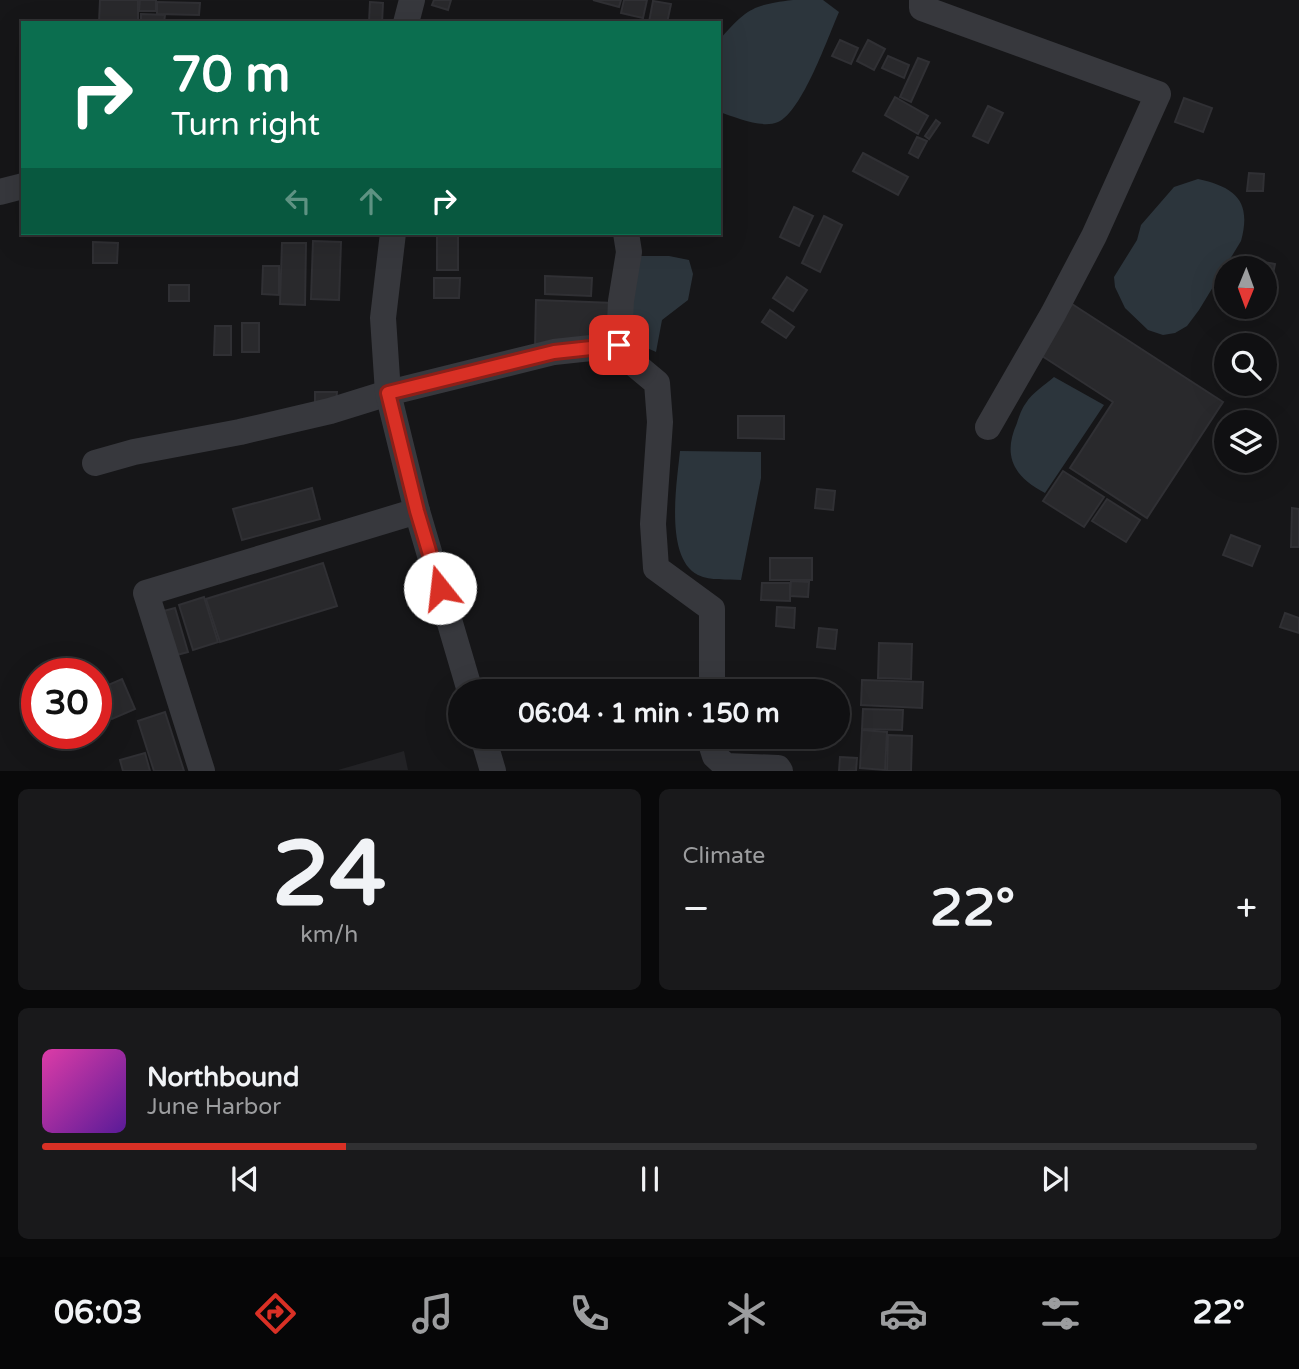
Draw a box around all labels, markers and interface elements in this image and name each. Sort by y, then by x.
text: 70 m [171,46,290,105]
icon: right [56,49,147,140]
text: Turn right [171,106,320,144]
icon: left [279,182,317,220]
icon: ahead [352,182,390,220]
icon: right [425,182,463,220]
north arrow [1214,256,1278,318]
map controls [1214,256,1277,473]
pin [589,315,649,375]
icon: arrive [600,326,638,364]
button: search [1214,333,1277,396]
button: layers [1214,410,1277,473]
position arrow [403,551,477,625]
speed limit sign: 30 [21,658,112,749]
text: 06:04 · 1 min · 150 m [518,698,780,729]
text: 24 [272,820,386,930]
text: Climate [683,842,765,870]
text: 22° [930,877,1015,940]
text: − [683,886,710,932]
text: + [1236,886,1257,932]
text: km/h [300,921,358,949]
text: Northbound [147,1062,299,1093]
text: June Harbor [147,1093,281,1121]
icon: previous [226,1160,264,1198]
icon: pause [631,1160,669,1198]
icon: next [1036,1160,1074,1198]
icon: directions [251,1289,300,1338]
icon: music [408,1289,457,1338]
icon: phone [565,1289,614,1338]
icon: climate [722,1289,771,1338]
icon: car [879,1289,928,1338]
icon: filters [1036,1289,1085,1338]
text: 06:03 [54,1294,143,1332]
text: 22° [1193,1294,1245,1332]

